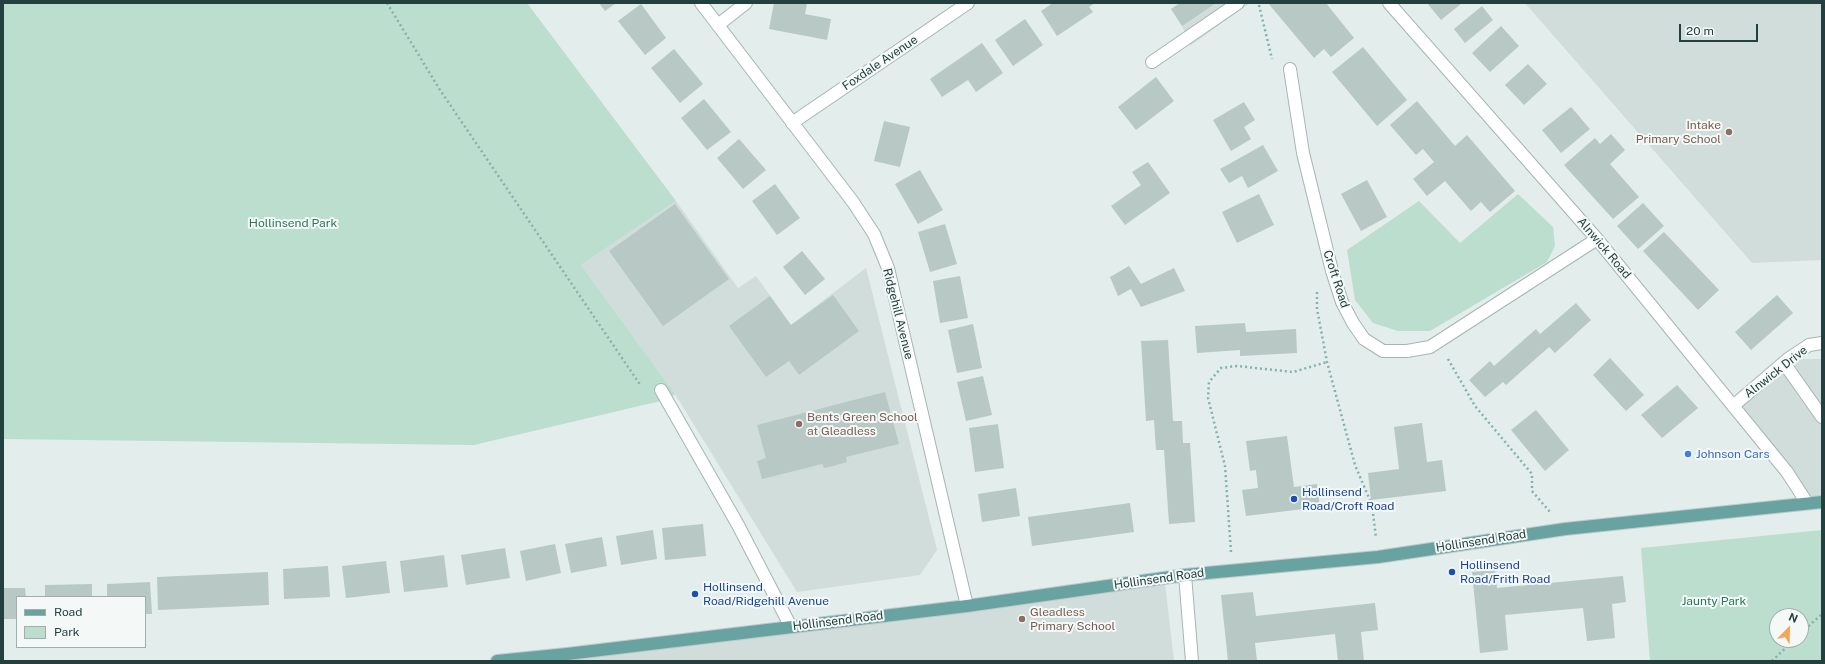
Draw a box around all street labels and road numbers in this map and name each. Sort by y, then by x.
street label: Foxdale Avenue [840,32,920,94]
street label: Alnwick Road [1574,214,1634,282]
street label: Croft Road [1320,248,1352,310]
street label: Ridgehill Avenue [880,267,916,361]
street label: Alnwick Drive [1742,343,1810,401]
street label: Hollinsend Road [1435,527,1527,555]
street label: Hollinsend Road [1113,566,1205,592]
street label: Hollinsend Road [792,608,884,634]

